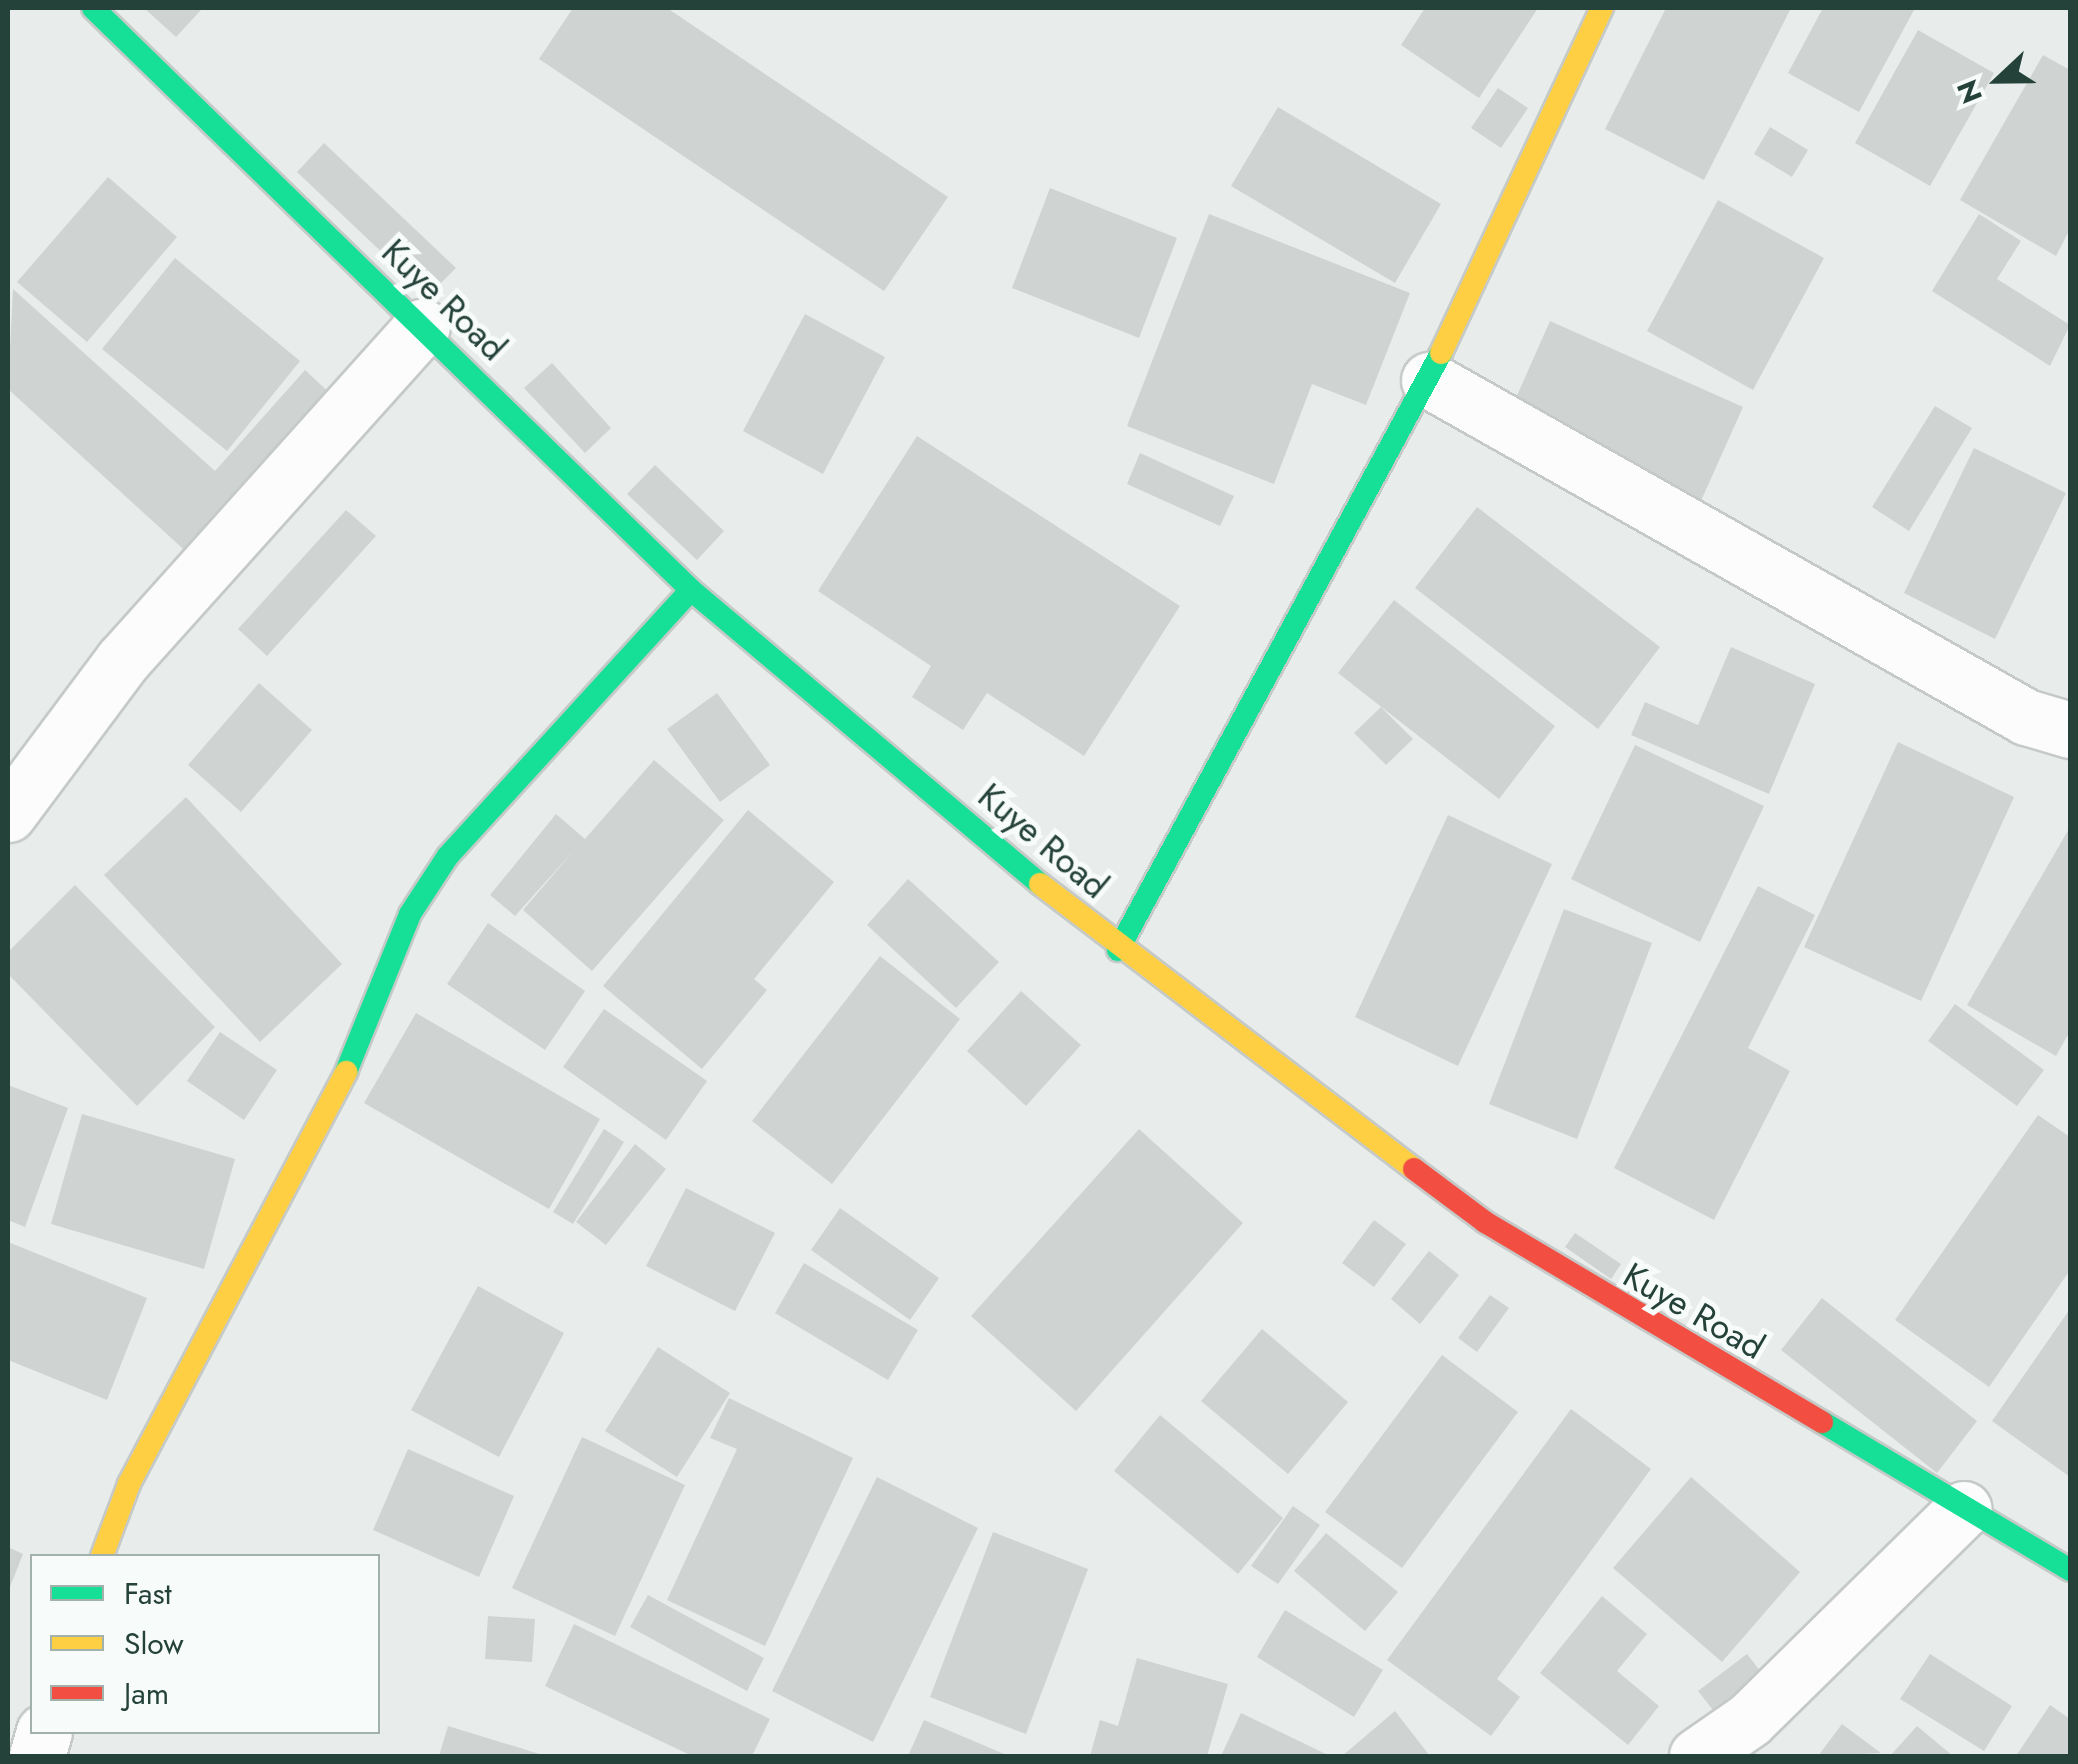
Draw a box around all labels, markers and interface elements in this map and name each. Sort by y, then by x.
north arrow [1948,30,2048,130]
text: N [1947,73,1993,109]
street label: Kuye Road [373,231,515,369]
street label: Kuye Road [970,775,1116,907]
street label: Kuye Road [1616,1254,1772,1368]
legend [30,1554,380,1734]
text: Fast [124,1572,172,1615]
text: Slow [124,1622,184,1665]
text: Jam [124,1672,169,1715]

